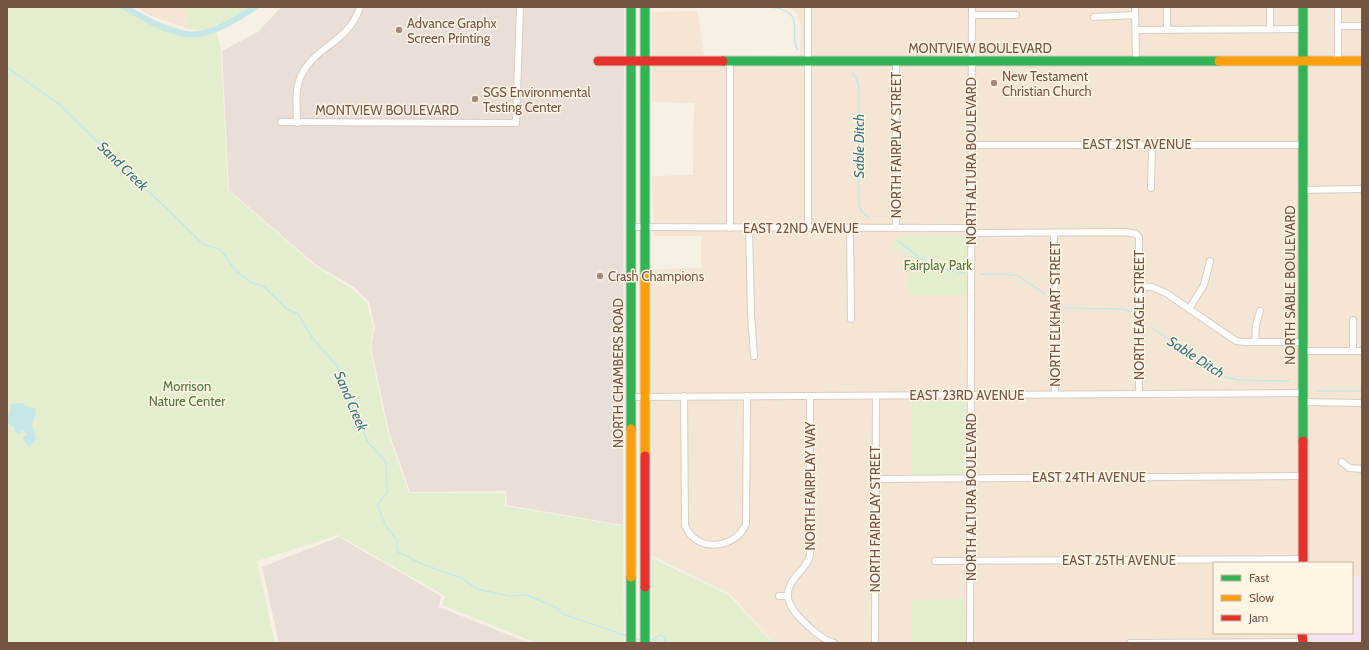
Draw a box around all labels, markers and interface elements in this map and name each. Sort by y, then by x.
place label: Advance Graphx Screen Printing [407,15,497,46]
marker: Advance Graphx Screen Printing [394,25,404,35]
street label: MONTVIEW BOULEVARD [908,40,1052,56]
place label: New Testament Christian Church [1002,68,1092,99]
street label: NORTH FAIRPLAY STREET [888,72,904,218]
street label: NORTH ALTURA BOULEVARD [963,77,979,245]
marker: New Testament Christian Church [989,78,999,88]
place label: SGS Environmental Testing Center [483,84,590,115]
marker: SGS Environmental Testing Center [470,94,480,104]
street label: MONTVIEW BOULEVARD [315,102,459,118]
water label: Sable Ditch [850,114,868,178]
street label: EAST 21ST AVENUE [1082,136,1192,152]
water label: Sand Creek [94,138,153,195]
street label: NORTH SABLE BOULEVARD [1282,205,1298,365]
street label: EAST 22ND AVENUE [743,220,859,236]
street label: NORTH ELKHART STREET [1047,241,1063,387]
street label: NORTH EAGLE STREET [1131,250,1147,380]
park label: Fairplay Park [904,257,972,273]
place label: Crash Champions [608,268,705,284]
marker: Crash Champions [595,271,605,281]
street label: NORTH CHAMBERS ROAD [610,298,626,448]
water label: Sable Ditch [1164,332,1228,382]
water label: Sand Creek [330,368,372,435]
park label: Morrison Nature Center [149,378,226,409]
street label: EAST 23RD AVENUE [910,387,1025,403]
street label: NORTH ALTURA BOULEVARD [963,413,979,581]
street label: NORTH FAIRPLAY WAY [802,421,818,550]
street label: NORTH FAIRPLAY STREET [867,446,883,592]
street label: EAST 24TH AVENUE [1032,469,1146,485]
street label: EAST 25TH AVENUE [1062,552,1176,568]
legend [1213,562,1353,634]
text: Fast [1249,570,1269,585]
text: Slow [1249,590,1274,605]
text: Jam [1248,610,1268,625]

